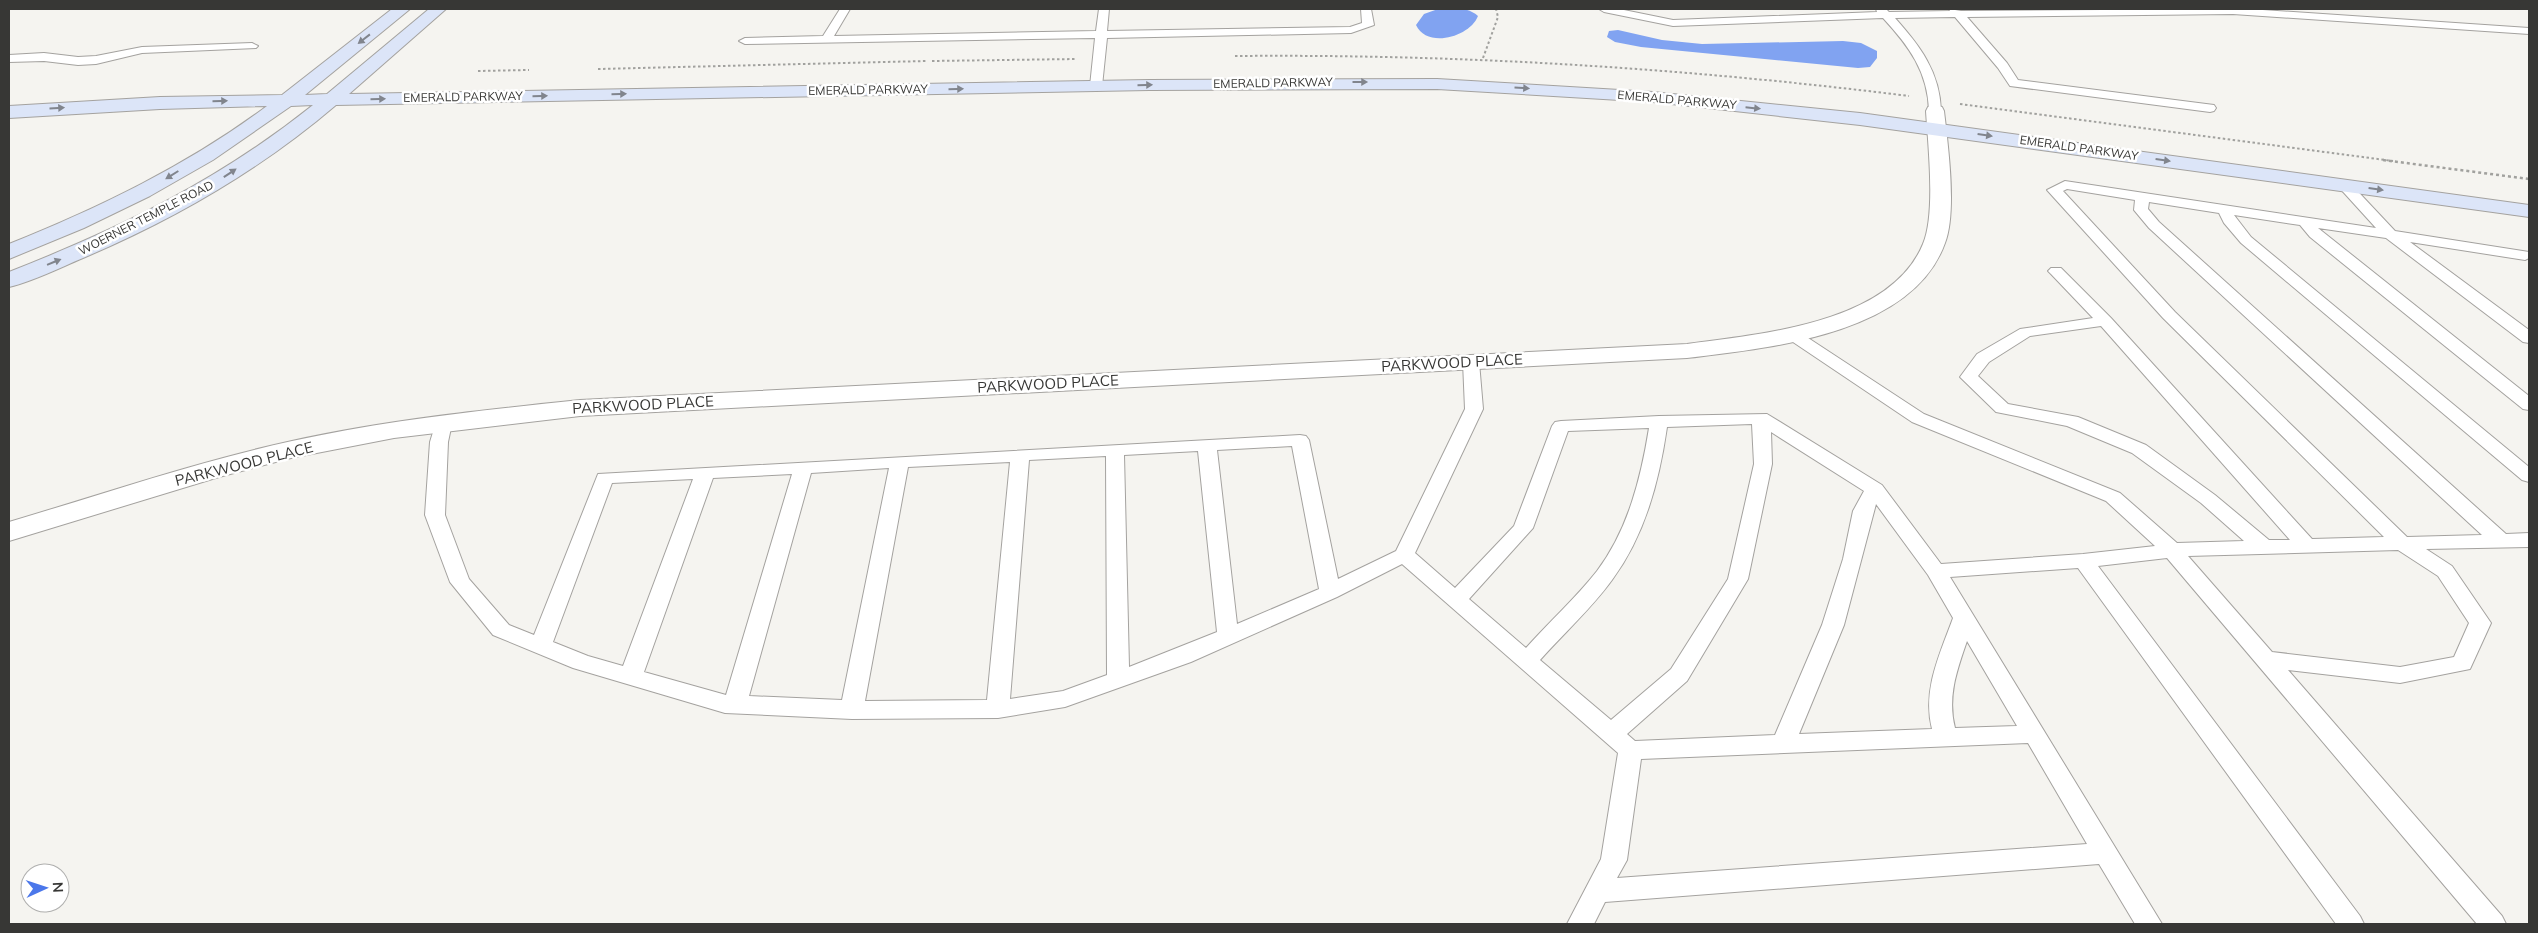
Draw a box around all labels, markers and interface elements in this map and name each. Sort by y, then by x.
one-way arrow [357,34,370,44]
street label: EMERALD PARKWAY [1213,74,1334,91]
one-way arrow [1352,78,1368,86]
street label: EMERALD PARKWAY [808,81,929,98]
one-way arrow [1137,81,1153,89]
one-way arrow [948,85,964,93]
one-way arrow [1514,85,1530,93]
street label: EMERALD PARKWAY [1617,87,1738,112]
street label: EMERALD PARKWAY [403,88,524,105]
one-way arrow [611,90,627,98]
one-way arrow [533,92,549,100]
one-way arrow [370,95,386,103]
one-way arrow [212,97,228,105]
one-way arrow [50,104,66,112]
one-way arrow [1746,104,1762,112]
one-way arrow [1977,132,1993,140]
street label: EMERALD PARKWAY [2019,132,2140,163]
one-way arrow [2156,156,2172,164]
one-way arrow [223,168,237,178]
one-way arrow [165,171,179,180]
street label: WOERNER TEMPLE ROAD [76,177,216,258]
one-way arrow [2369,185,2385,193]
one-way arrow [47,258,62,266]
street label: PARKWOOD PLACE [1381,349,1523,376]
street label: PARKWOOD PLACE [977,370,1119,397]
street label: PARKWOOD PLACE [572,391,714,418]
street label: PARKWOOD PLACE [173,437,315,490]
north arrow [20,863,70,913]
text: N [49,882,67,893]

